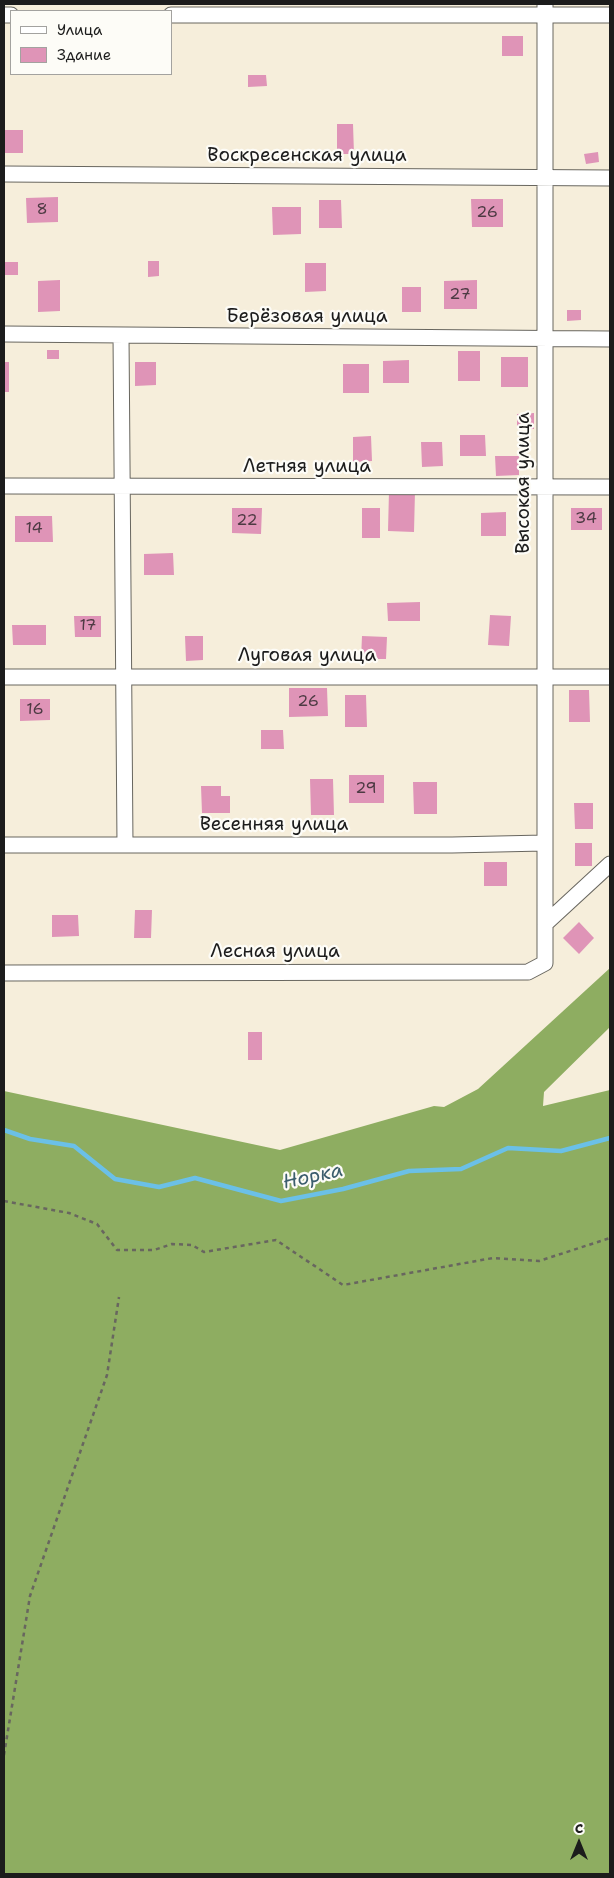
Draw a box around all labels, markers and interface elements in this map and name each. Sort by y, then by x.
legend [10,10,172,75]
text: Улица [57,20,102,40]
text: Здание [57,45,111,65]
street label: Воскресенская улица [207,145,407,167]
house number: 8 [36,200,48,220]
house number: 26 [476,203,498,223]
house number: 27 [449,285,471,305]
street label: Берёзовая улица [226,306,388,328]
street label: Высокая улица [513,412,535,554]
street label: Летняя улица [243,456,371,478]
house number: 34 [575,509,597,529]
house number: 22 [236,511,258,531]
house number: 14 [25,519,43,539]
house number: 17 [79,616,97,636]
street label: Луговая улица [238,645,376,667]
house number: 26 [297,692,319,712]
house number: 16 [26,700,44,720]
house number: 29 [355,779,377,799]
street label: Весенняя улица [200,814,348,836]
street label: Лесная улица [210,941,340,963]
water label: Норка [281,1159,345,1195]
north arrow [554,1818,604,1868]
text: С [575,1819,583,1837]

